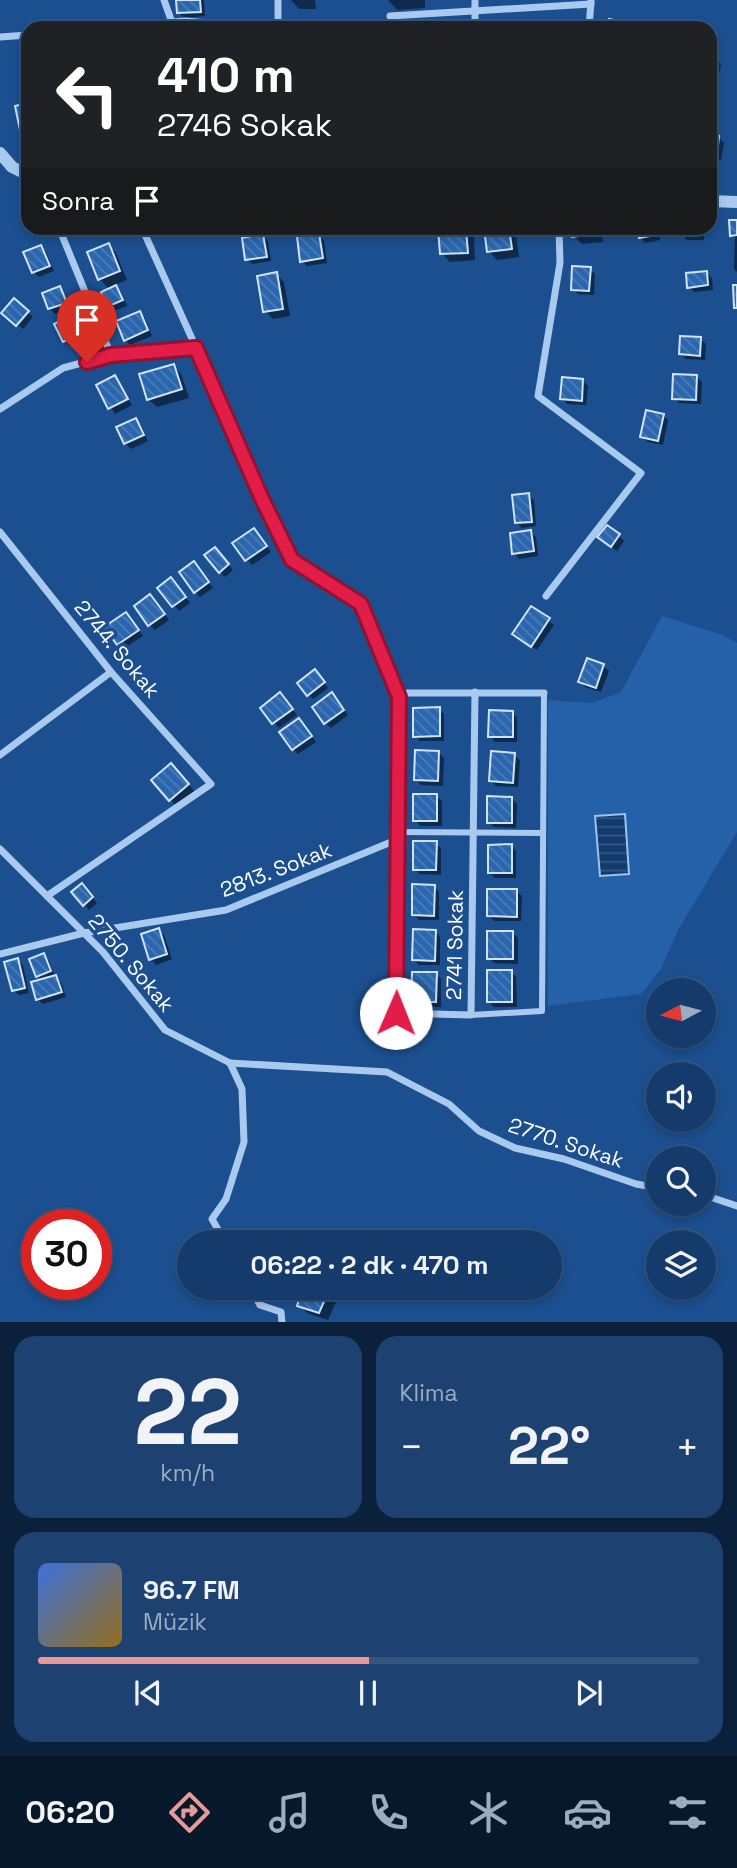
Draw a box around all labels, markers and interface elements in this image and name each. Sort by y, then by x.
text: 410 m [157,44,295,106]
icon: left [42,49,133,140]
text: 2746 Sokak [157,105,332,145]
icon: arrive [128,182,166,220]
text: Sonra [42,184,114,218]
pin [57,290,117,362]
icon: arrive [68,301,106,339]
street label: 2744. Sokak [69,594,166,703]
street label: 2813. Sokak [216,836,336,903]
street label: 2741 Sokak [440,890,469,1000]
street label: 2750. Sokak [82,908,180,1017]
position arrow [359,976,433,1050]
north arrow [646,978,716,1048]
map controls [646,978,716,1300]
button: sound [646,1062,716,1132]
street label: 2770. Sokak [505,1111,627,1174]
button: search [646,1146,716,1216]
speed limit sign: 30 [21,1209,112,1300]
button: layers [646,1230,716,1300]
text: 06:22 · 2 dk · 470 m [250,1248,489,1282]
text: 22 [134,1354,242,1471]
text: Klima [400,1378,458,1408]
text: 22° [508,1413,590,1479]
text: − [400,1423,423,1471]
text: + [675,1423,699,1471]
text: km/h [160,1458,215,1488]
text: 96.7 FM [143,1573,240,1607]
text: Müzik [143,1607,207,1637]
icon: previous [129,1674,167,1712]
icon: pause [349,1674,387,1712]
icon: next [570,1674,608,1712]
icon: directions [165,1788,214,1837]
icon: music [265,1788,314,1837]
icon: phone [364,1788,413,1837]
icon: climate [464,1788,513,1837]
icon: car [563,1788,612,1837]
icon: filters [663,1788,712,1837]
text: 06:20 [25,1792,115,1832]

